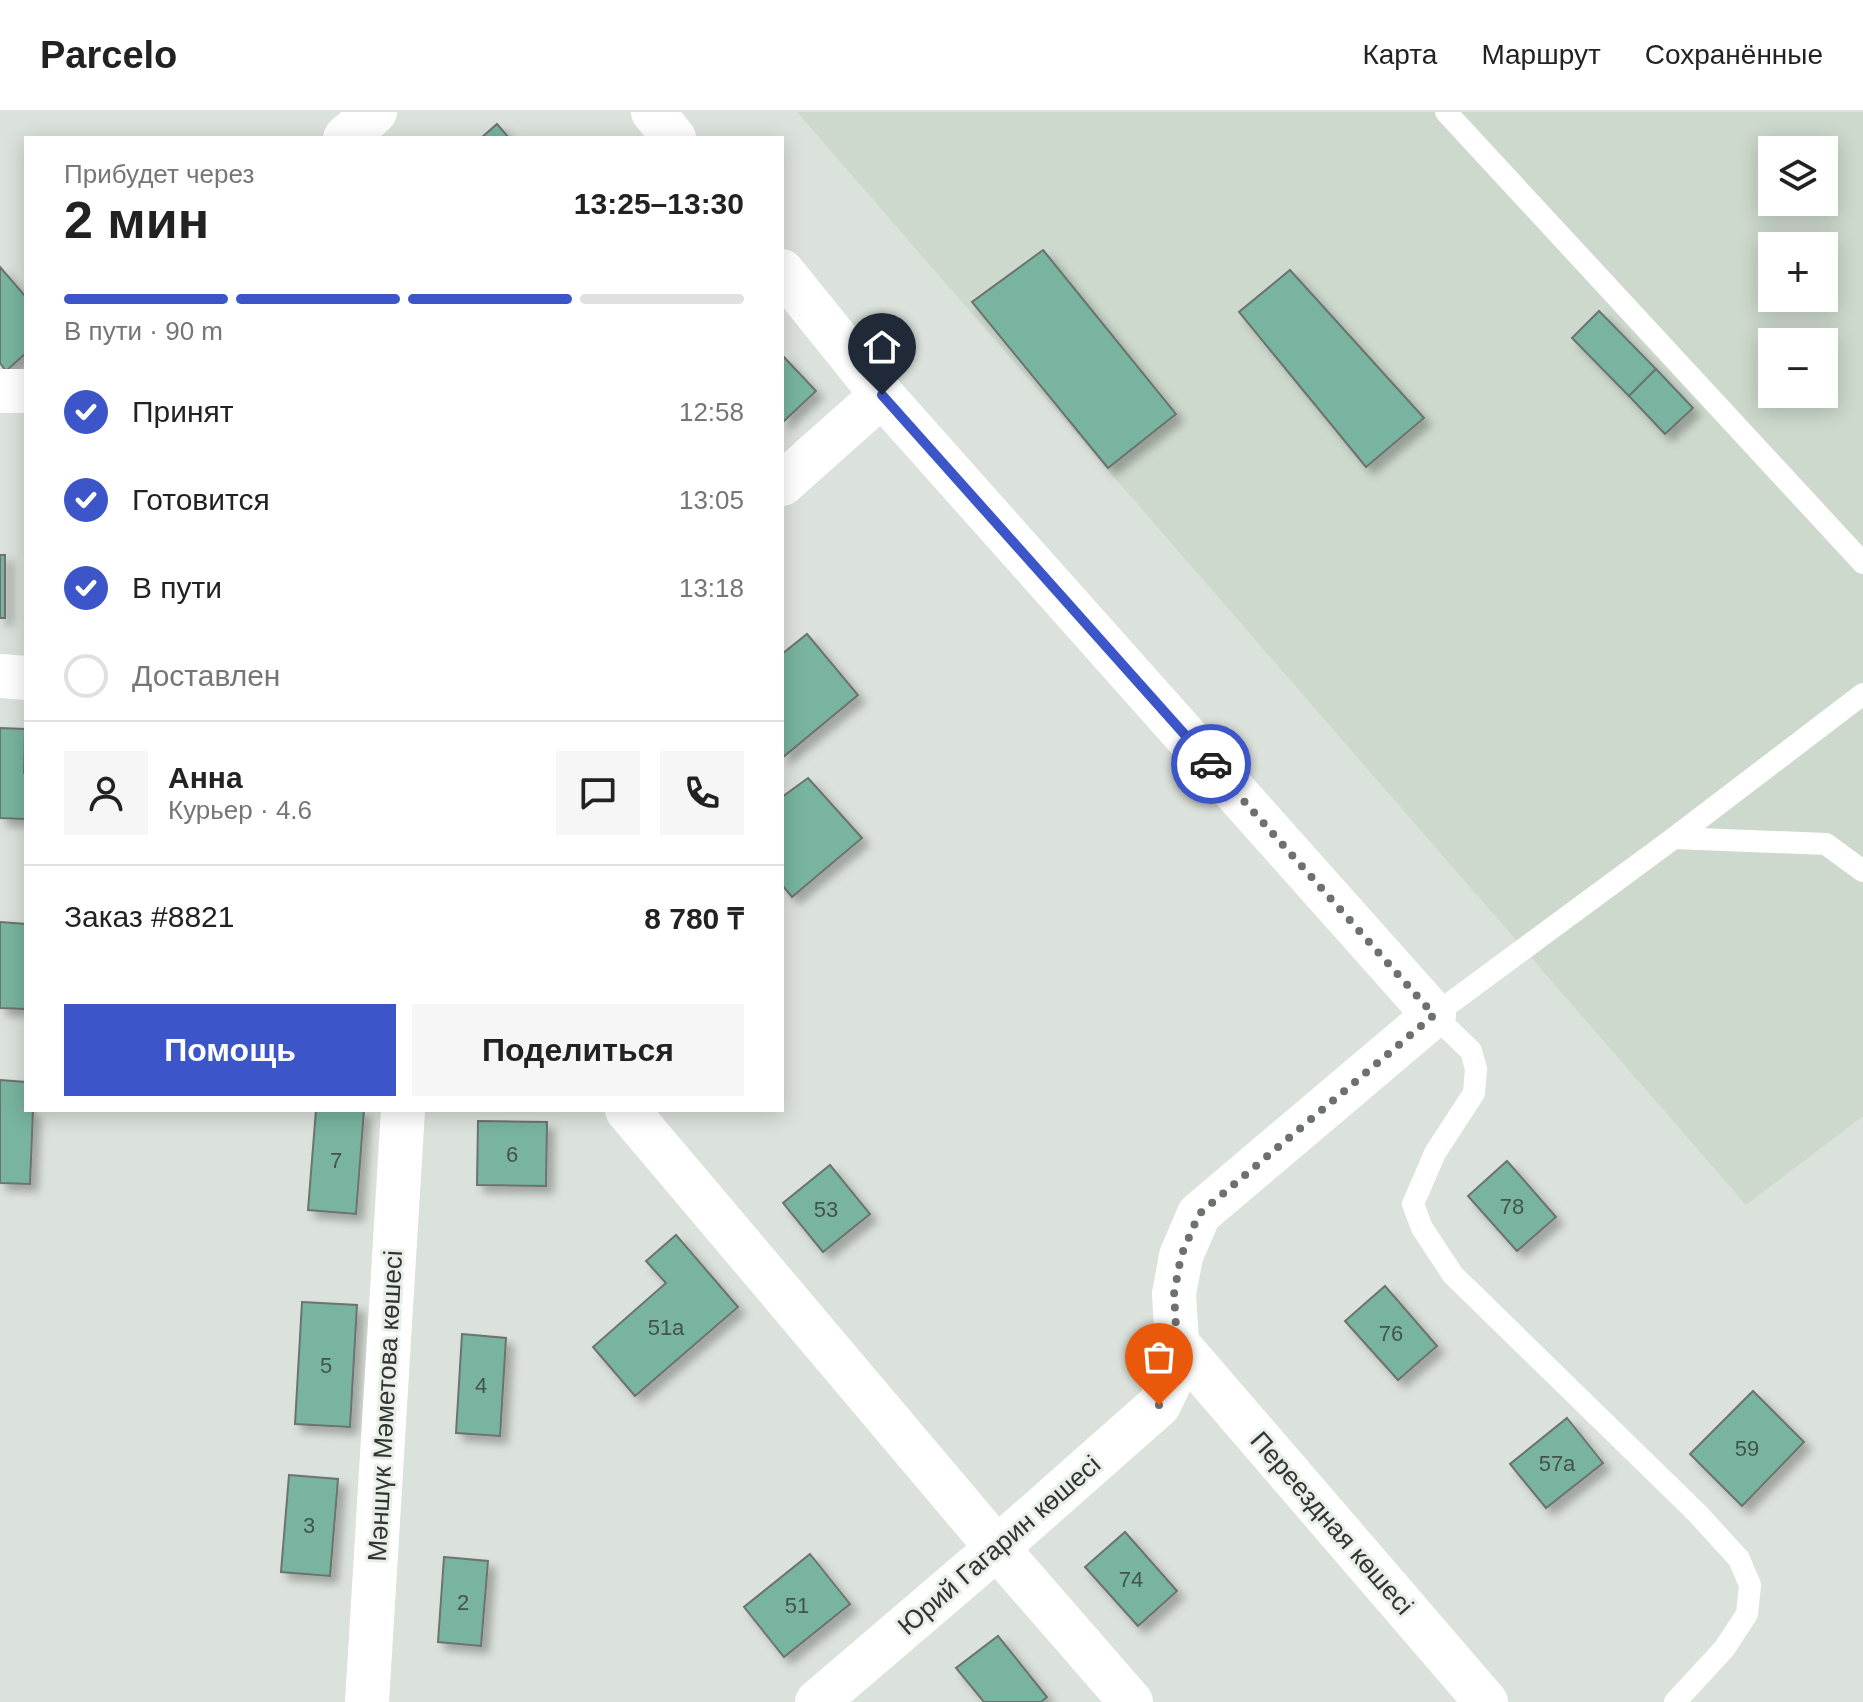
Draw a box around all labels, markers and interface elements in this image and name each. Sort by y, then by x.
text: Parcelo [40,34,177,76]
text: Карта [1362,39,1437,70]
text: Маршрут [1481,39,1601,70]
text: Сохранённые [1645,39,1823,70]
map controls [1758,136,1838,408]
button: layers [1758,136,1838,216]
text: Прибудет через [64,159,254,189]
text: 13:25–13:30 [574,187,744,220]
text: 2 мин [64,191,209,249]
button: + [1758,232,1838,312]
pin [848,313,916,395]
text: В пути · 90 m [64,316,223,346]
icon: home [860,325,904,369]
button: − [1758,328,1838,408]
icon: check [64,390,108,434]
text: Принят [132,395,234,428]
text: 12:58 [679,397,744,427]
icon: check [64,478,108,522]
text: Готовится [132,483,270,516]
text: 13:05 [679,485,744,515]
icon: check [64,566,108,610]
text: В пути [132,571,222,604]
text: 13:18 [679,573,744,603]
text: Доставлен [132,659,280,692]
courier [1171,724,1251,804]
icon: car [1189,742,1233,786]
button: person [64,751,148,835]
button: chat [556,751,640,835]
button: phone [660,751,744,835]
text: Анна [168,761,243,794]
text: Курьер · 4.6 [168,795,312,825]
text: Заказ #8821 [64,900,234,933]
text: 8 780 ₸ [644,902,744,935]
button: Помощь [64,1004,396,1096]
button: Поделиться [412,1004,744,1096]
house number: 6 [506,1142,518,1167]
house number: 7 [330,1148,342,1173]
house number: 78 [1500,1194,1524,1219]
house number: 53 [814,1197,838,1222]
street label: Мәншүк Мәметова көшесі [362,1250,408,1562]
house number: 51а [648,1315,685,1340]
house number: 76 [1379,1321,1403,1346]
pin [1125,1323,1193,1405]
icon: bag [1137,1335,1181,1379]
house number: 5 [320,1353,332,1378]
house number: 4 [475,1373,487,1398]
street label: Переездная көшесі [1244,1425,1420,1621]
house number: 59 [1735,1436,1759,1461]
street label: Юрий Гагарин көшесі [892,1449,1106,1641]
house number: 57а [1539,1451,1576,1476]
house number: 3 [303,1513,315,1538]
house number: 74 [1119,1567,1143,1592]
house number: 2 [457,1590,469,1615]
house number: 51 [785,1593,809,1618]

